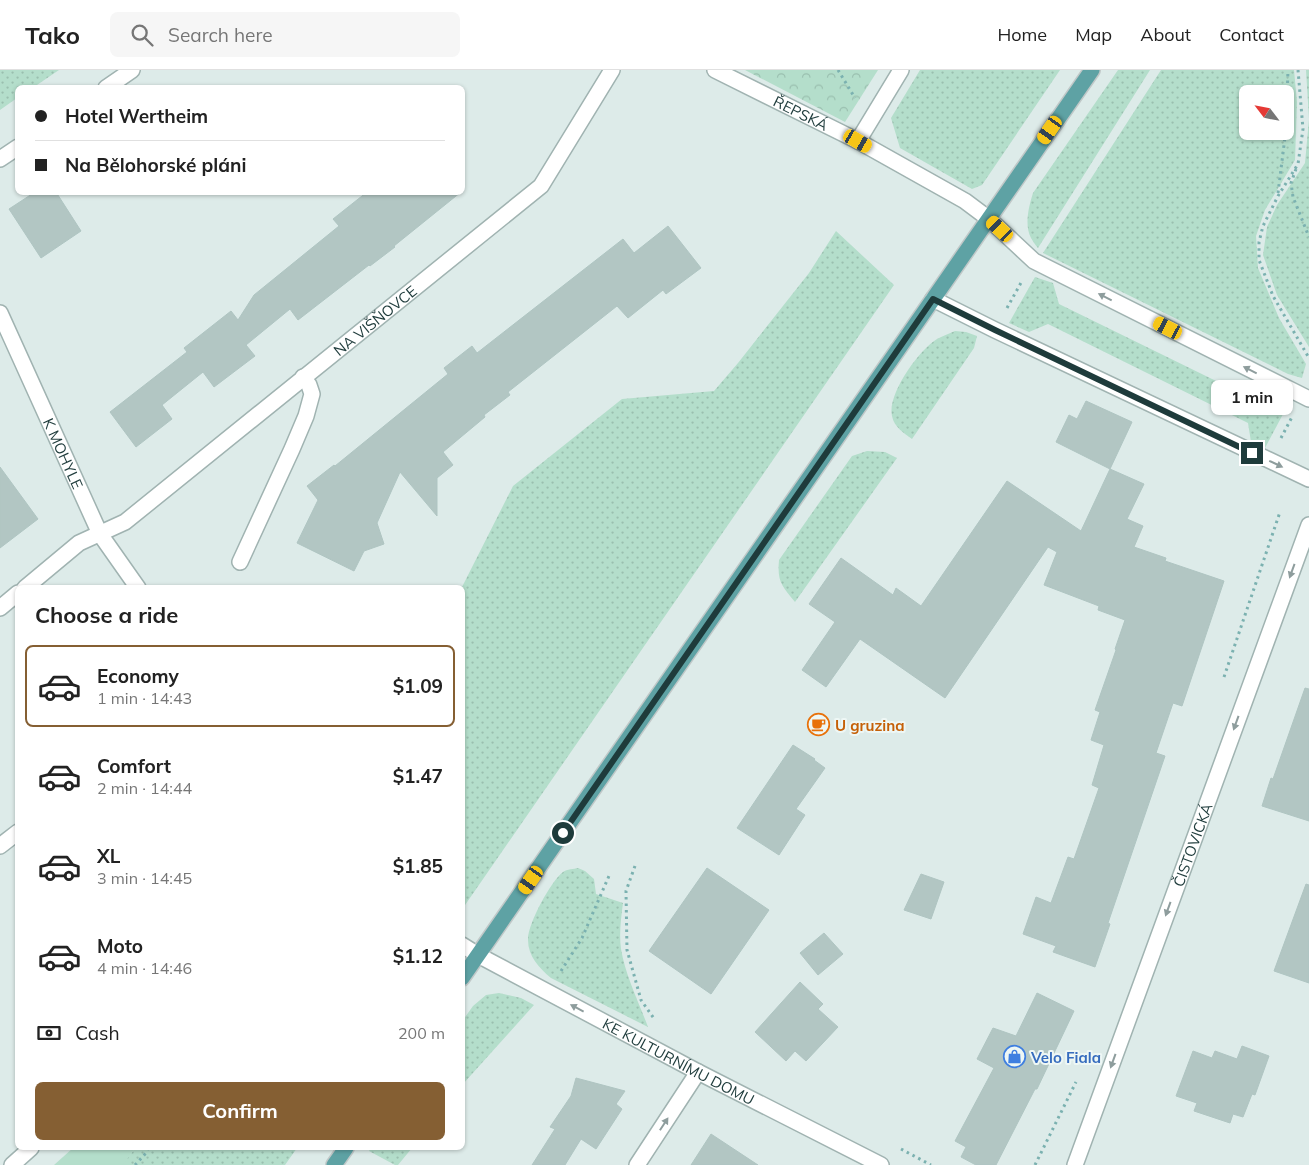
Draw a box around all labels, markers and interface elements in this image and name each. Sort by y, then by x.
search box [110,12,460,57]
text: Tako [25,20,80,50]
icon: search [128,21,156,49]
text: Search here [168,23,273,47]
text: Home [997,23,1047,46]
text: Map [1075,23,1112,46]
text: About [1140,23,1191,46]
text: Contact [1219,23,1284,46]
north arrow [1239,85,1294,140]
map controls [1239,85,1294,140]
street label: ŘEPSKÁ [771,91,831,134]
text: Hotel Wertheim [65,104,208,128]
car [1035,113,1064,147]
car [841,127,874,155]
text: Na Bělohorské pláni [65,153,247,177]
car [983,213,1016,245]
street label: NA VIŠŇOVCE [329,281,421,360]
one-way arrow [1098,292,1112,300]
car [1151,315,1184,341]
one-way arrow [1243,366,1257,374]
callout: 1 min [1211,380,1293,416]
text: 1 min [1231,387,1273,407]
street label: K MOHYLE [39,415,88,492]
route end [1241,442,1263,464]
one-way arrow [1269,459,1284,468]
one-way arrow [1288,564,1296,579]
text: Choose a ride [35,601,178,629]
icon: car [37,664,82,709]
text: Economy [97,664,179,688]
text: $1.09 [393,674,443,698]
text: 1 min · 14:43 [97,688,192,708]
cafe icon: U gruzina [807,713,831,737]
place label: U gruzina [835,716,905,735]
one-way arrow [1232,716,1239,731]
icon: car [37,754,82,799]
text: Comfort [97,754,171,778]
text: $1.47 [393,764,443,788]
text: 2 min · 14:44 [97,778,192,798]
street label: ČISTOVICKÁ [1168,800,1216,889]
route start [552,822,574,844]
icon: car [37,844,82,889]
text: XL [97,844,120,868]
text: $1.85 [393,854,443,878]
car [516,863,545,897]
text: 3 min · 14:45 [97,868,192,888]
one-way arrow [1164,902,1172,917]
icon: car [37,934,82,979]
text: Moto [97,934,143,958]
text: $1.12 [393,944,443,968]
text: 4 min · 14:46 [97,958,192,978]
one-way arrow [570,1004,585,1012]
street label: KE KULTURNÍMU DOMU [600,1014,758,1109]
icon: cash [35,1019,63,1047]
text: Cash [75,1021,120,1045]
text: 200 m [398,1023,445,1043]
shop icon: Velo Fiala [1003,1045,1027,1069]
place label: Velo Fiala [1030,1048,1101,1067]
one-way arrow [1109,1054,1116,1069]
button: Confirm [35,1082,445,1140]
one-way arrow [659,1117,668,1131]

